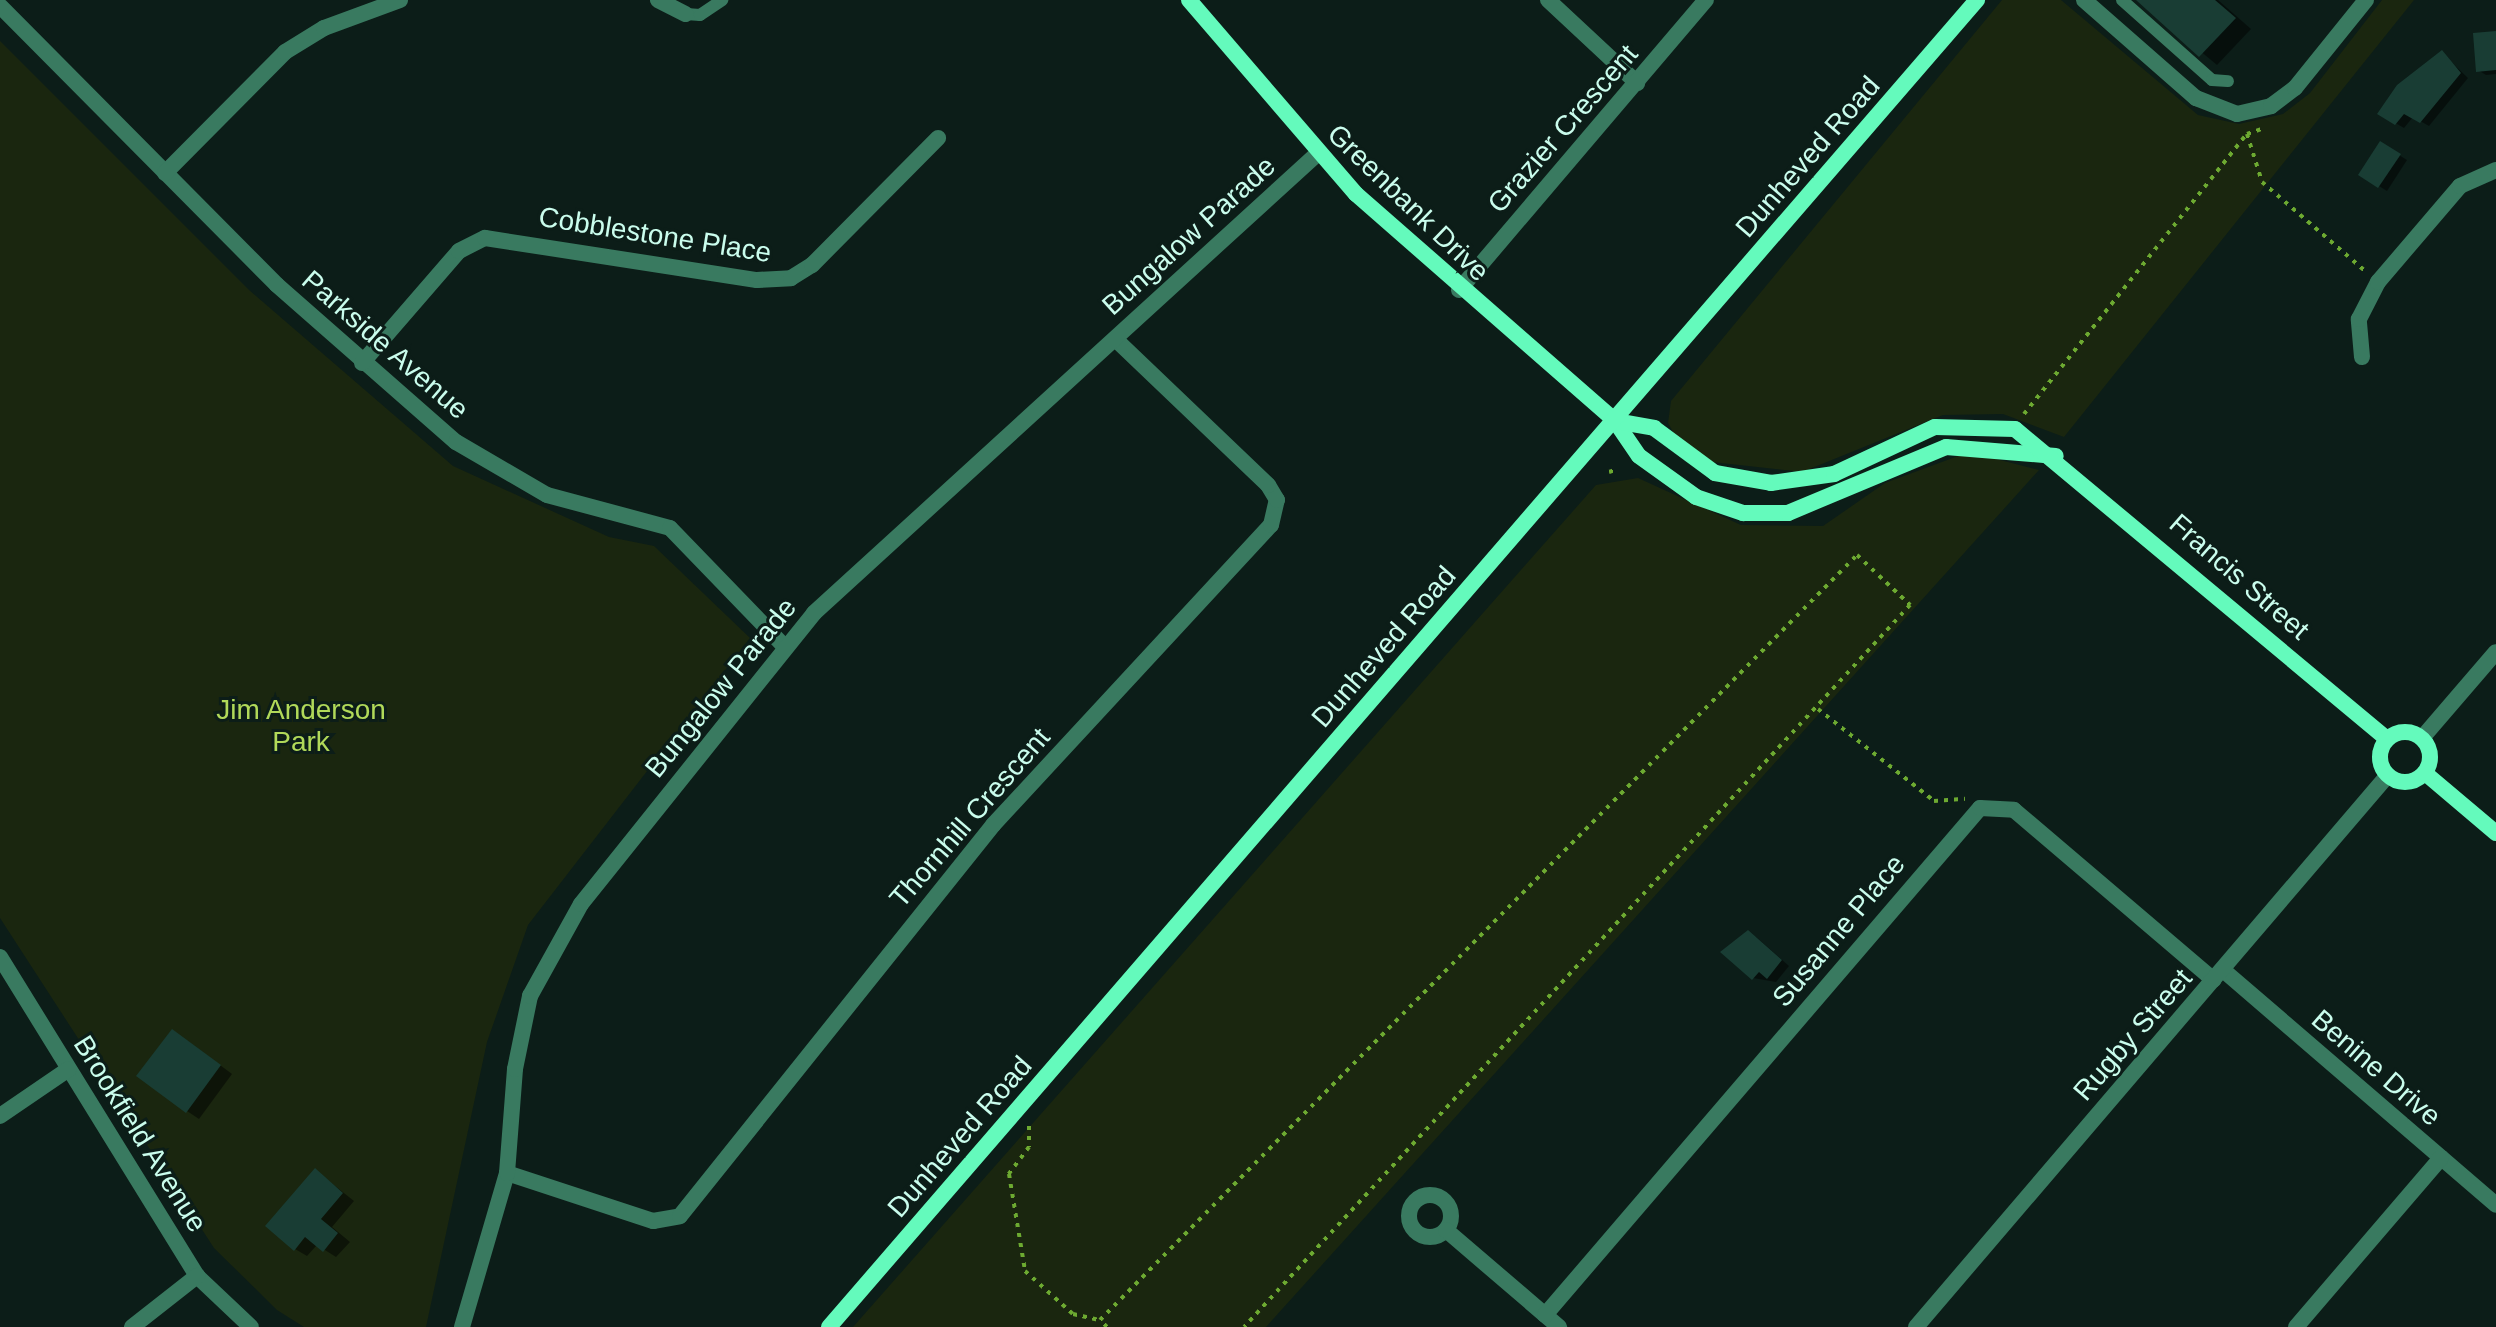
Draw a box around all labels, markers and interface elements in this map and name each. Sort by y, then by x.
street label: Grazier Crescent [1481,38,1645,220]
street label: Dunheved Road [1729,70,1887,244]
street label: Greenbank Drive [1320,117,1496,289]
street label: Bungalow Parade [1096,150,1282,322]
street label: Cobblestone Place [536,200,774,270]
street label: Parkside Avenue [294,263,476,427]
street label: Francis Street [2162,507,2316,647]
street label: Dunheved Road [1305,560,1463,734]
street label: Bungalow Parade [638,592,804,784]
park label: Jim Anderson Park [215,693,387,759]
street label: Thornhill Crescent [883,721,1057,915]
street label: Susanne Place [1766,848,1912,1014]
street label: Rugby Street [2067,962,2199,1108]
street label: Benine Drive [2304,1003,2448,1133]
street label: Brookfield Avenue [66,1029,214,1239]
street label: Dunheved Road [881,1050,1039,1224]

